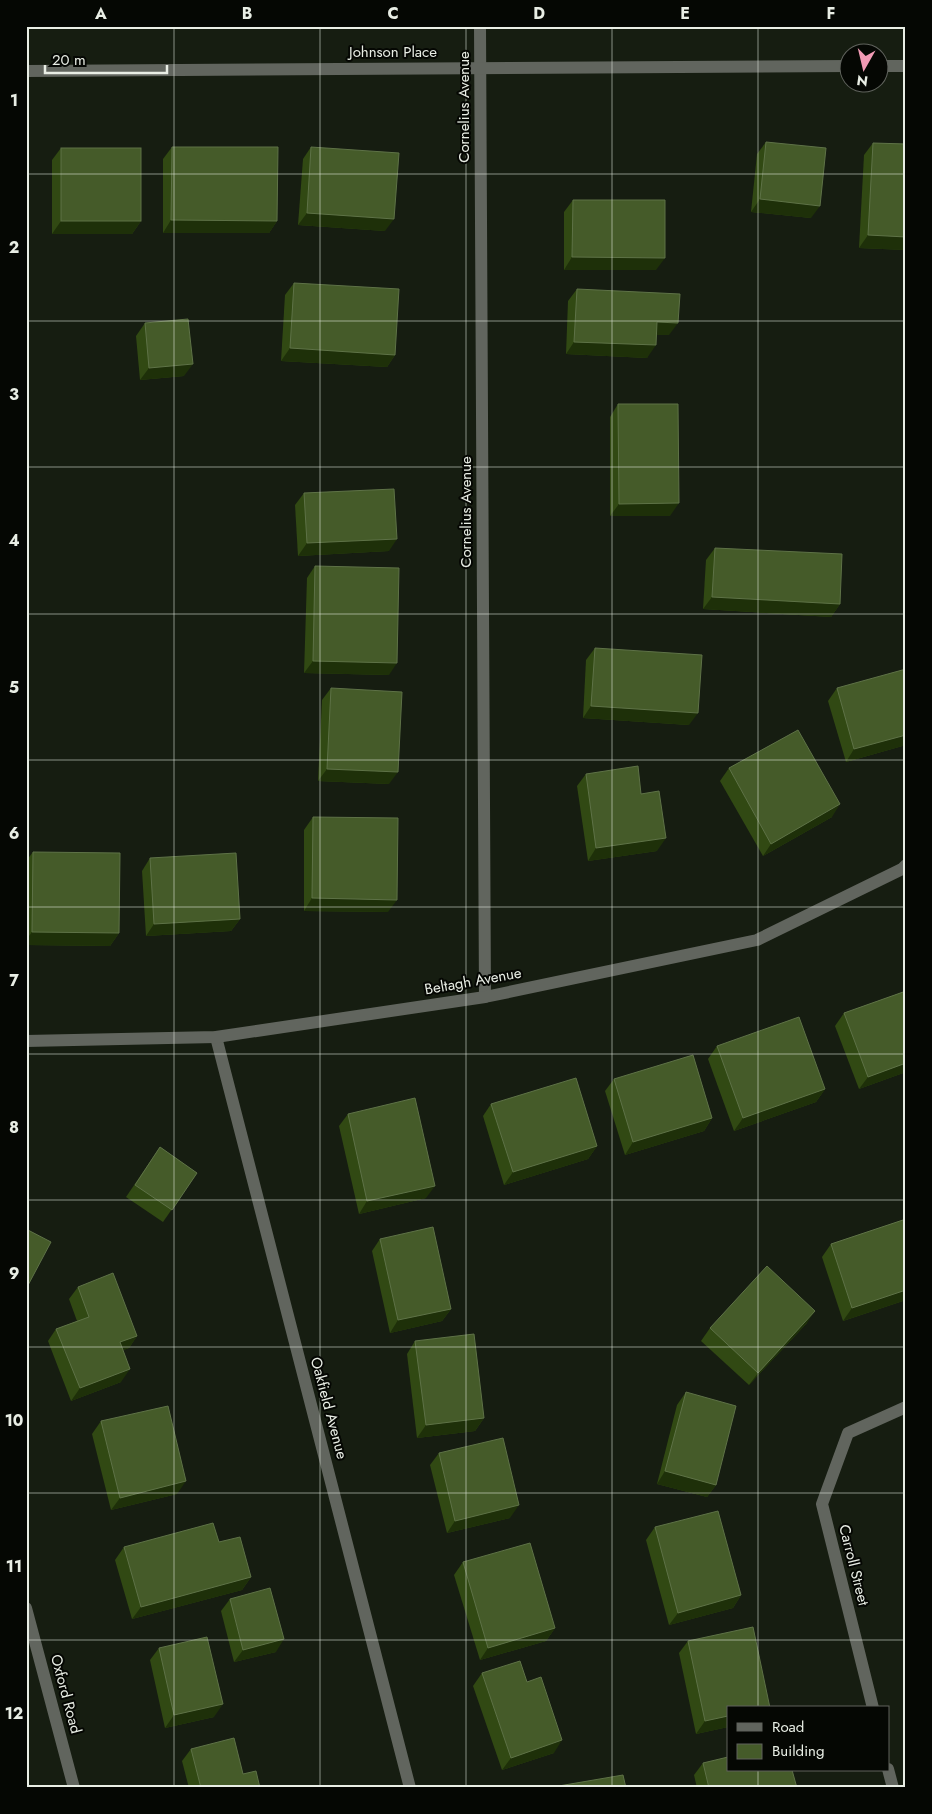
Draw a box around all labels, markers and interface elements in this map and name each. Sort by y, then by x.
text: A [94,2,107,25]
text: B [242,2,252,25]
text: C [387,2,399,25]
text: D [533,2,545,25]
text: E [680,2,690,25]
text: F [827,2,835,25]
street label: Johnson Place [347,41,437,63]
scale bar [45,42,168,74]
north arrow [840,42,890,92]
text: 20 m [52,49,86,71]
street label: Cornelius Avenue [453,51,475,163]
text: N [855,70,869,92]
text: 1 [10,89,18,112]
text: 2 [9,236,19,259]
text: 3 [9,383,19,406]
street label: Cornelius Avenue [455,456,477,568]
text: 4 [8,529,20,552]
text: 5 [9,676,19,699]
text: 6 [9,822,19,845]
street label: Beltagh Avenue [423,962,523,1000]
text: 7 [9,969,19,992]
text: 8 [9,1116,19,1139]
text: 9 [9,1262,19,1285]
street label: Oakfield Avenue [305,1355,353,1462]
text: 10 [5,1409,23,1432]
street label: Carroll Street [833,1522,875,1608]
text: 11 [6,1555,22,1578]
street label: Oxford Road [45,1652,87,1736]
text: 12 [5,1702,23,1725]
legend [727,1706,890,1772]
text: Road [772,1716,804,1738]
text: Building [772,1740,824,1762]

